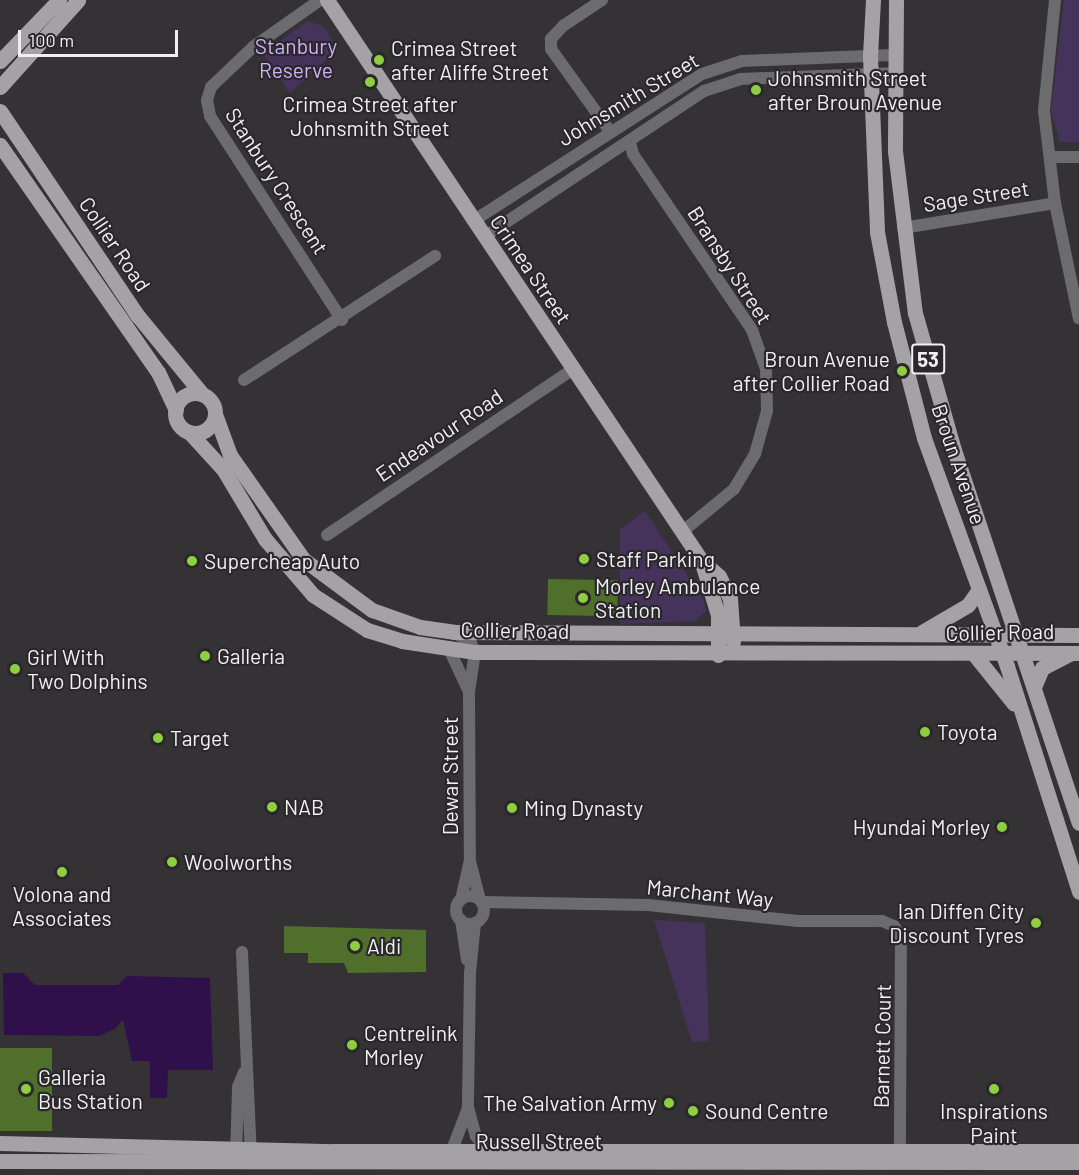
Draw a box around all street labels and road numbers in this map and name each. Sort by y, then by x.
street label: Johnsmith Street [553,47,703,151]
street label: Stanbury Crescent [220,103,334,259]
street label: Sage Street [921,175,1031,217]
street label: Collier Road [74,192,156,296]
street label: Bransby Street [683,201,777,329]
street label: Crimea Street [485,210,577,328]
road number: 53 [910,342,946,376]
street label: Endeavour Road [371,383,507,487]
street label: Broun Avenue [927,400,991,528]
street label: Collier Road [460,616,570,644]
street label: Collier Road [945,618,1055,646]
street label: Dewar Street [437,717,463,835]
street label: Marchant Way [645,874,775,912]
street label: Barnett Court [868,984,896,1108]
street label: Russell Street [476,1128,602,1154]

